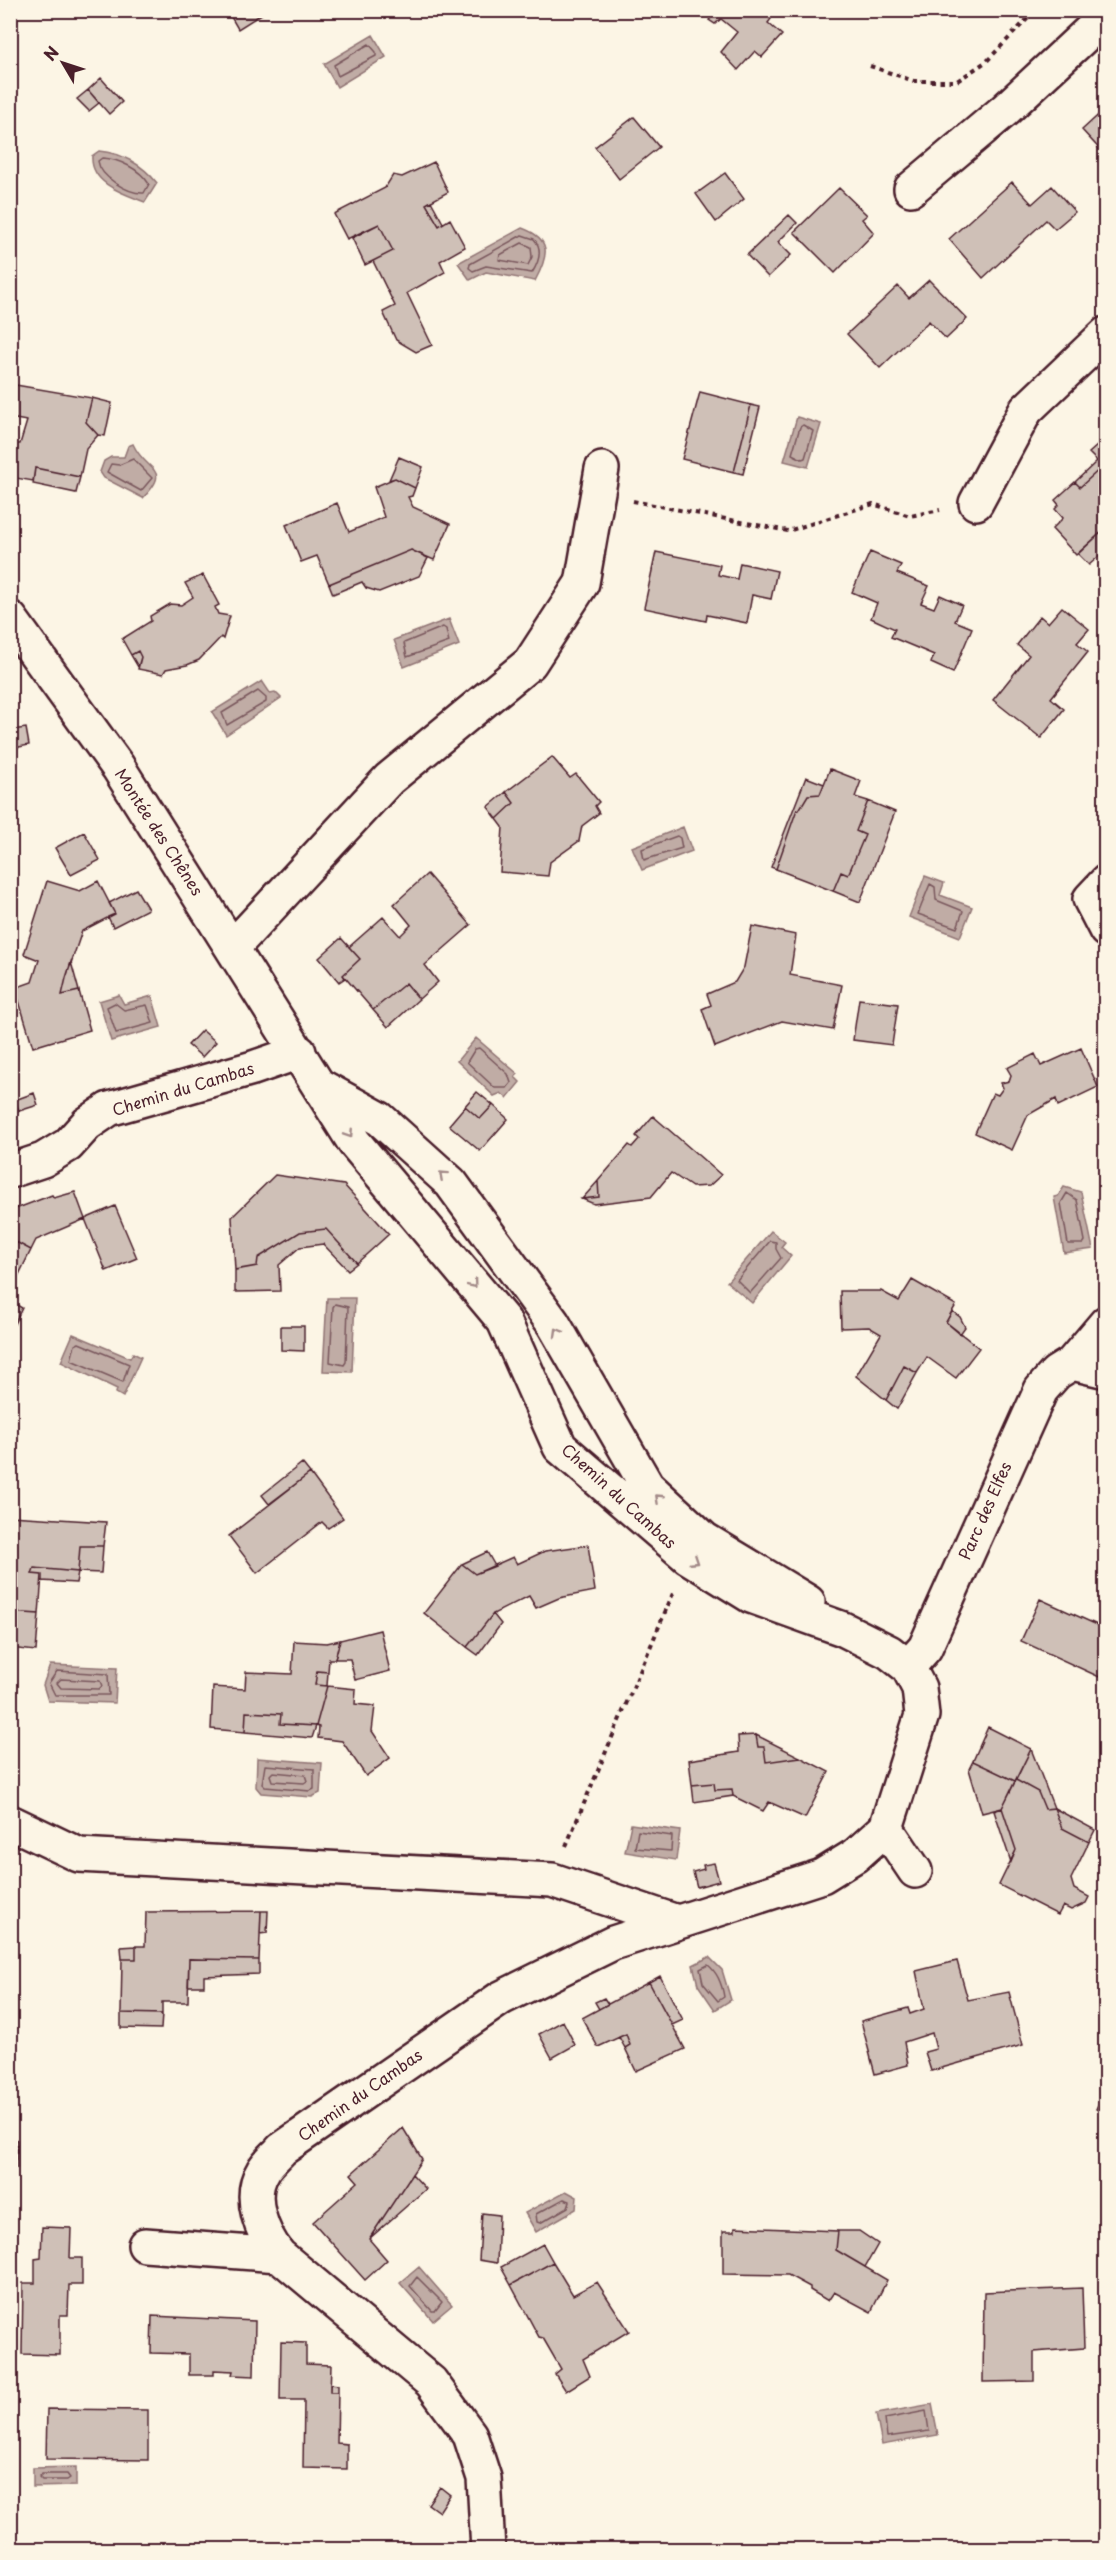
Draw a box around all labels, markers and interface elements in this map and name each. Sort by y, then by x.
north arrow [33,33,93,93]
text: N [37,40,64,65]
street label: Montée des Chênes [110,763,210,900]
street label: Chemin du Cambas [109,1055,257,1121]
one-way arrow [342,1127,353,1138]
one-way arrow [439,1171,449,1182]
one-way arrow [465,1277,476,1288]
one-way arrow [554,1328,565,1338]
street label: Chemin du Cambas [557,1437,682,1553]
street label: Parc des Elfes [952,1458,1016,1564]
one-way arrow [656,1494,666,1505]
one-way arrow [688,1554,699,1565]
street label: Chemin du Cambas [292,2042,427,2146]

